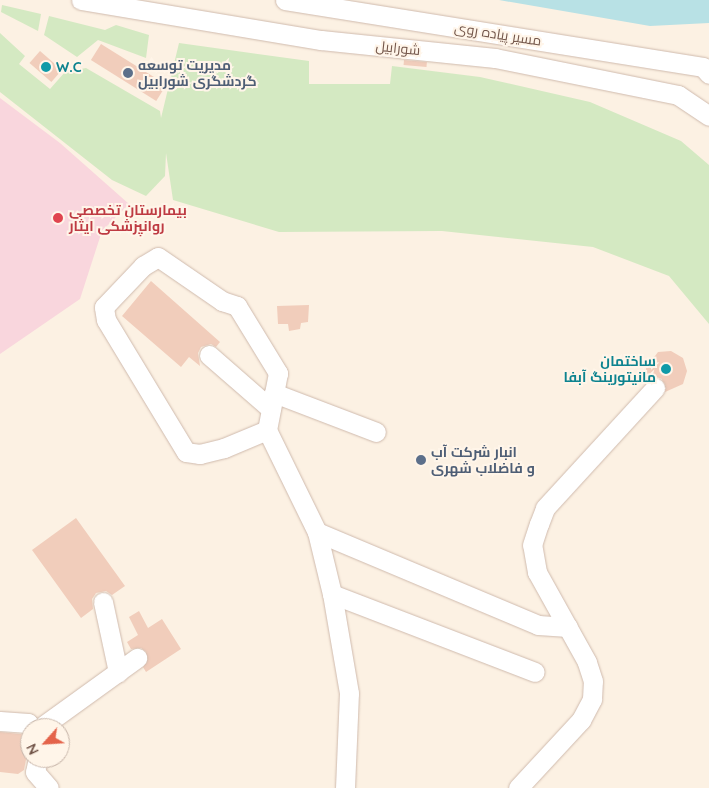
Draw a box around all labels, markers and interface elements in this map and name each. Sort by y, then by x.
street label: مسیر پیاده روی [453,19,543,49]
street label: شورابیل [375,37,421,59]
place label: مدیریت توسعه گردشگری شورابیل [138,57,257,90]
place label: W.C [56,59,81,75]
marker: W.C [40,61,52,73]
marker: مدیریت توسعه گردشگری شورابیل [122,67,134,79]
place label: بیمارستان تخصصی روانپزشکی ایثار [69,202,187,234]
marker: بیمارستان تخصصی روانپزشکی ایثار [51,211,65,225]
place label: ساختمان مانیتورینگ آبفا [564,353,656,386]
marker: ساختمان مانیتورینگ آبفا [660,363,672,375]
place label: انبار شرکت آب و فاضلاب شهری [431,444,535,477]
marker: انبار شرکت آب و فاضلاب شهری [415,454,427,466]
north arrow [20,718,70,768]
text: N [22,741,43,758]

